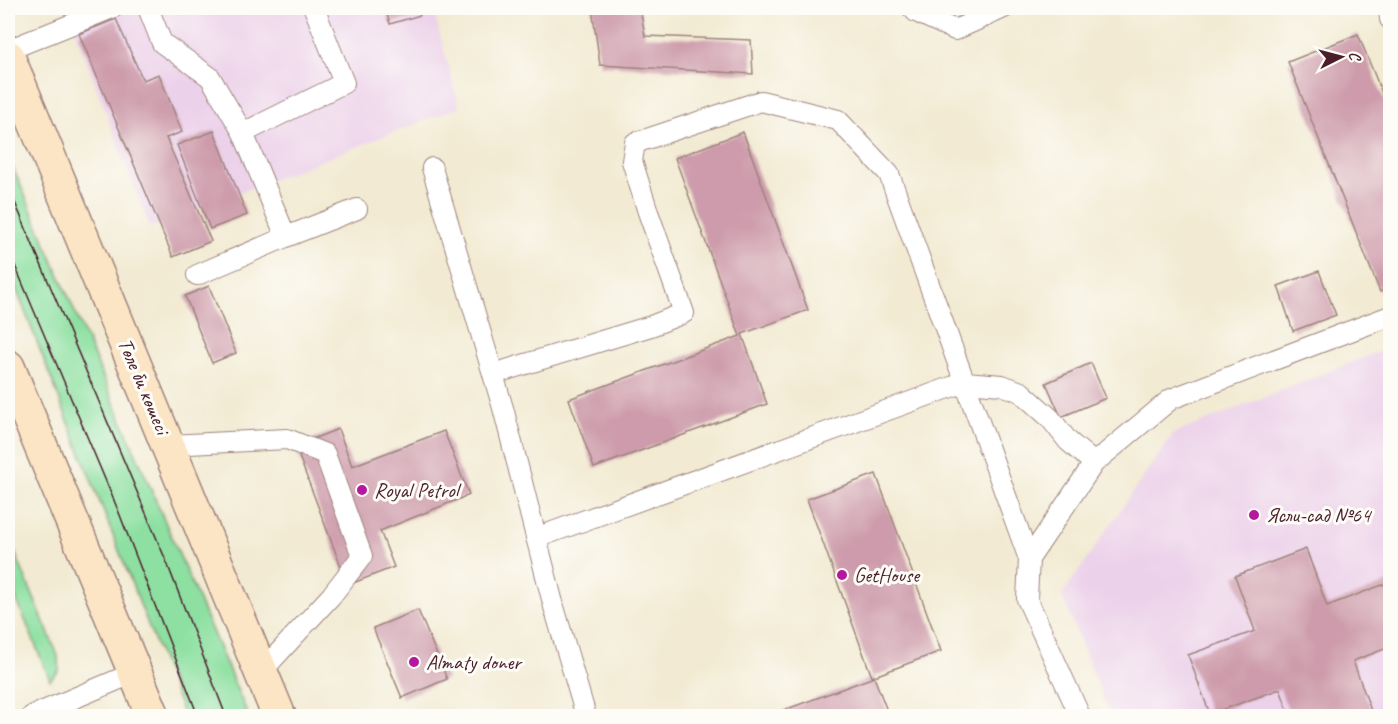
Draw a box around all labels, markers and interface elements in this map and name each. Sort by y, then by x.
north arrow [1311,27,1371,87]
text: С [1345,51,1366,63]
street label: Төле би көшесі [112,334,177,441]
place label: Royal Petrol [374,477,462,503]
marker: Royal Petrol [355,483,369,497]
place label: Ясли-сад №64 [1266,502,1373,528]
marker: Ясли-сад №64 [1247,508,1261,522]
place label: GetHouse [854,562,921,588]
marker: GetHouse [835,568,849,582]
place label: Almaty doner [426,649,523,675]
marker: Almaty doner [407,655,421,669]

